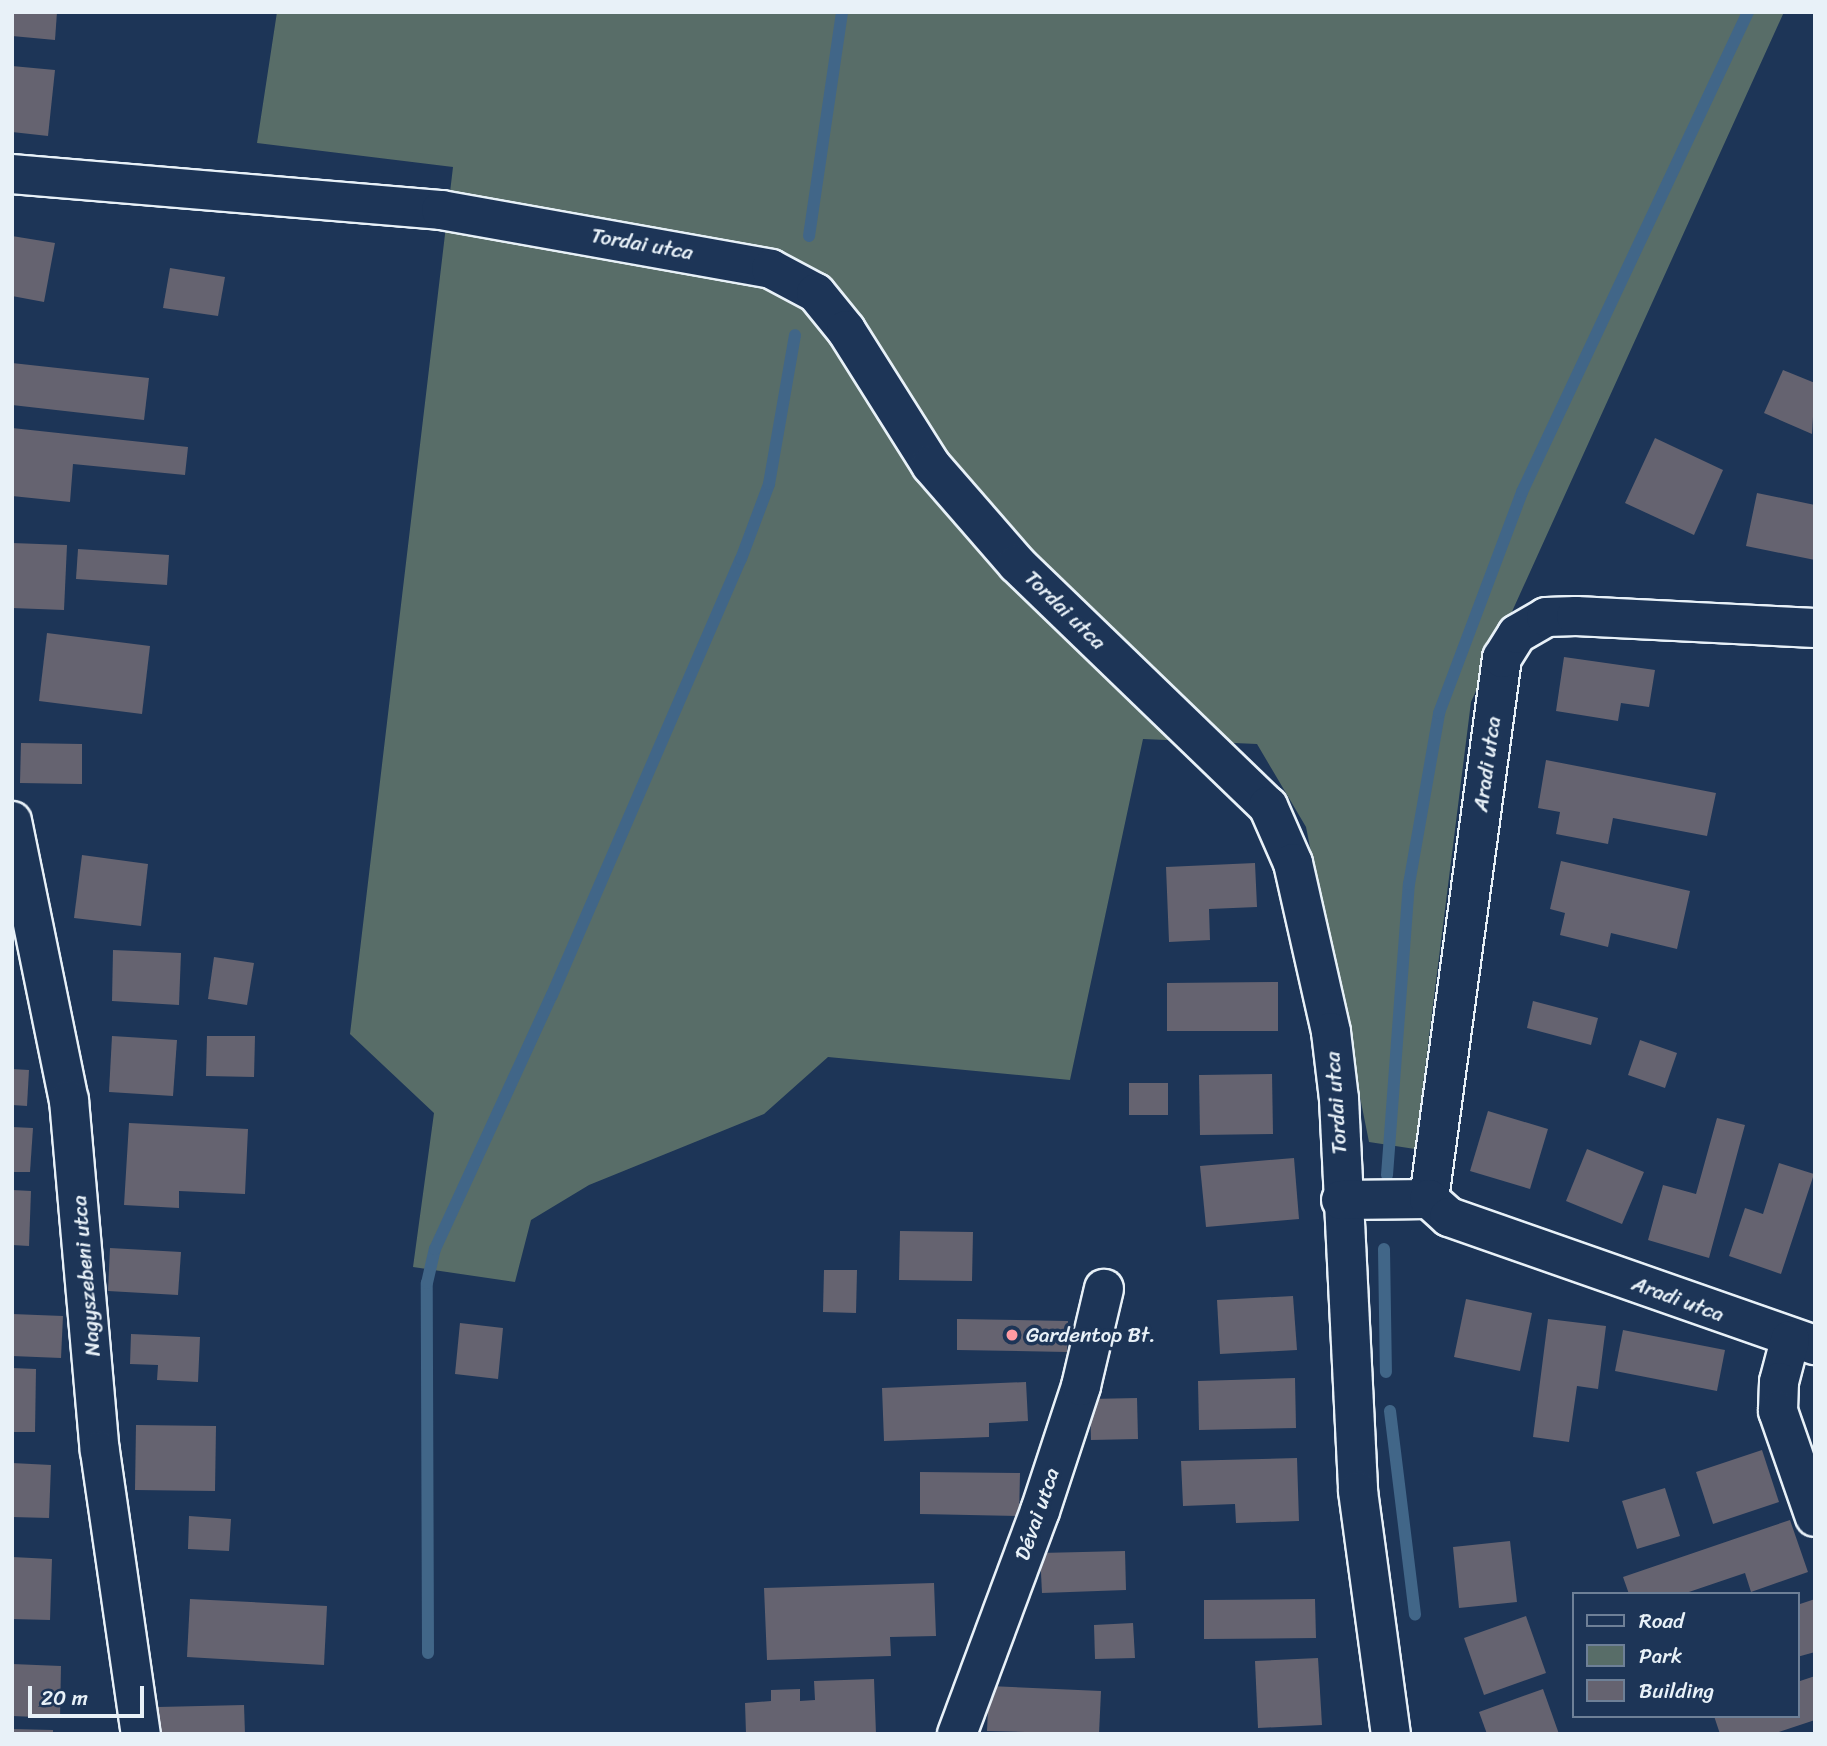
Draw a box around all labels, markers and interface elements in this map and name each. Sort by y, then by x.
street label: Tordai utca [589,223,695,265]
street label: Tordai utca [1019,565,1111,655]
street label: Aradi utca [1468,714,1506,814]
street label: Tordai utca [1320,1051,1352,1155]
street label: Nagyszebeni utca [66,1194,106,1358]
street label: Aradi utca [1628,1271,1728,1327]
place label: Gardentop Bt. [1026,1322,1156,1348]
marker: Gardentop Bt. [1004,1327,1020,1343]
street label: Dévai utca [1009,1464,1065,1564]
legend [1572,1592,1799,1718]
text: Road [1639,1602,1684,1640]
text: Park [1639,1637,1682,1675]
scale bar [32,1672,147,1716]
text: Building [1639,1672,1714,1710]
text: 20 m [41,1679,88,1717]

